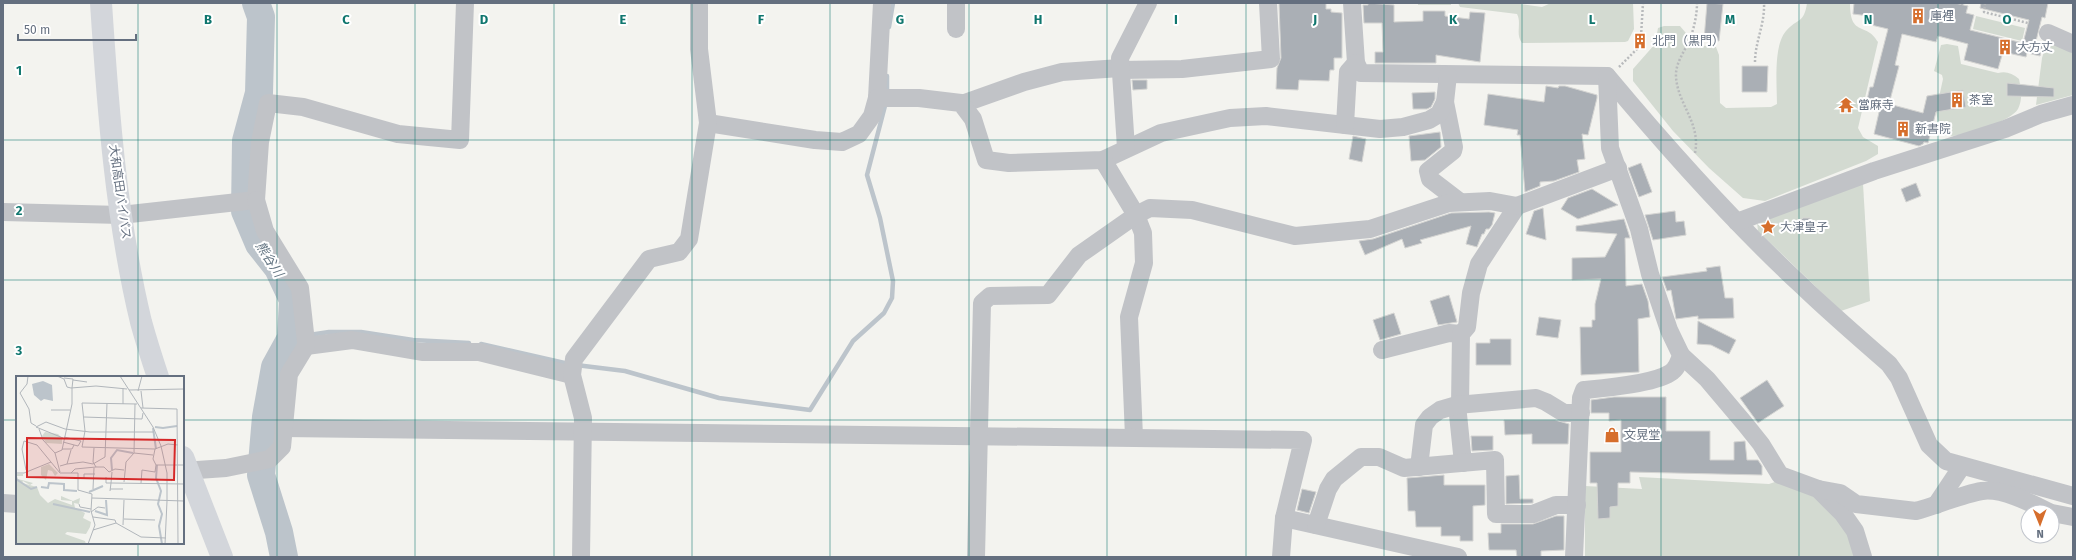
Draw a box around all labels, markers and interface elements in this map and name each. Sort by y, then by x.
building icon: 庫裡 [1909,7,1927,25]
place label: 庫裡 [1930,9,1954,23]
text: B [204,12,212,27]
text: C [342,12,350,27]
text: D [480,12,489,27]
text: E [620,12,627,27]
text: F [758,12,765,27]
text: G [896,12,904,27]
text: H [1034,12,1042,27]
text: I [1174,12,1178,27]
text: J [1312,12,1317,27]
text: K [1449,12,1458,27]
text: L [1589,12,1596,27]
text: M [1725,12,1735,27]
text: N [1864,12,1872,27]
text: O [2003,12,2012,27]
scale bar [18,16,136,42]
text: 50 m [24,23,50,37]
building icon: 北門（黒門） [1631,32,1649,50]
place label: 北門（黒門） [1652,34,1724,48]
building icon: 大方丈 [1996,38,2014,56]
place label: 大方丈 [2017,40,2053,54]
text: 1 [16,63,22,78]
building icon: 茶室 [1948,91,1966,109]
place label: 茶室 [1969,93,1993,107]
temple icon: 當麻寺 [1837,96,1855,114]
place label: 當麻寺 [1858,98,1894,112]
building icon: 新書院 [1894,120,1912,138]
place label: 新書院 [1915,122,1951,136]
street label: 大和高田バイパス [106,144,134,240]
text: 2 [16,203,23,218]
place icon: 大津皇子 [1759,218,1777,236]
place label: 大津皇子 [1780,220,1828,234]
water label: 熊谷川 [253,239,288,281]
text: 3 [15,343,23,358]
inset map [16,376,184,544]
shop icon: 文晃堂 [1603,426,1621,444]
place label: 文晃堂 [1624,428,1660,442]
north arrow [2020,504,2060,544]
text: N [2036,527,2044,540]

